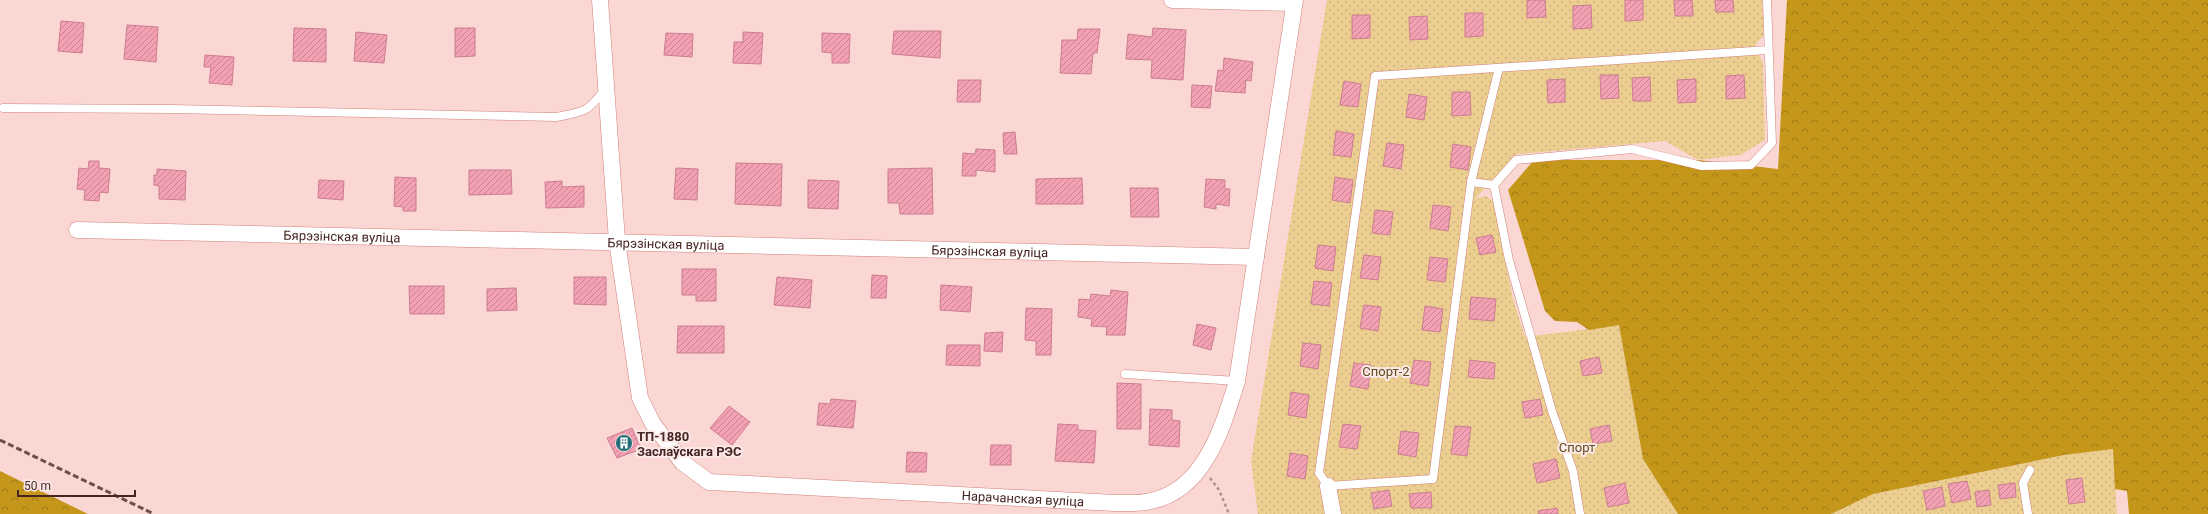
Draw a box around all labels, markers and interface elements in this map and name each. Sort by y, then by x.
street label: Бярэзінская вуліца [283,227,401,245]
street label: Бярэзінская вуліца [607,235,724,252]
street label: Бярэзінская вуліца [931,242,1048,260]
park label: Спорт-2 [1362,364,1410,379]
place label: ТП-1880 Заслаўскага РЭС [637,429,742,459]
building icon: ТП-1880 Заслаўскага РЭС [614,433,634,453]
park label: Спорт [1559,440,1595,455]
scale bar [18,472,135,498]
text: 50 m [24,479,51,493]
street label: Нарачанская вуліца [961,488,1084,509]

